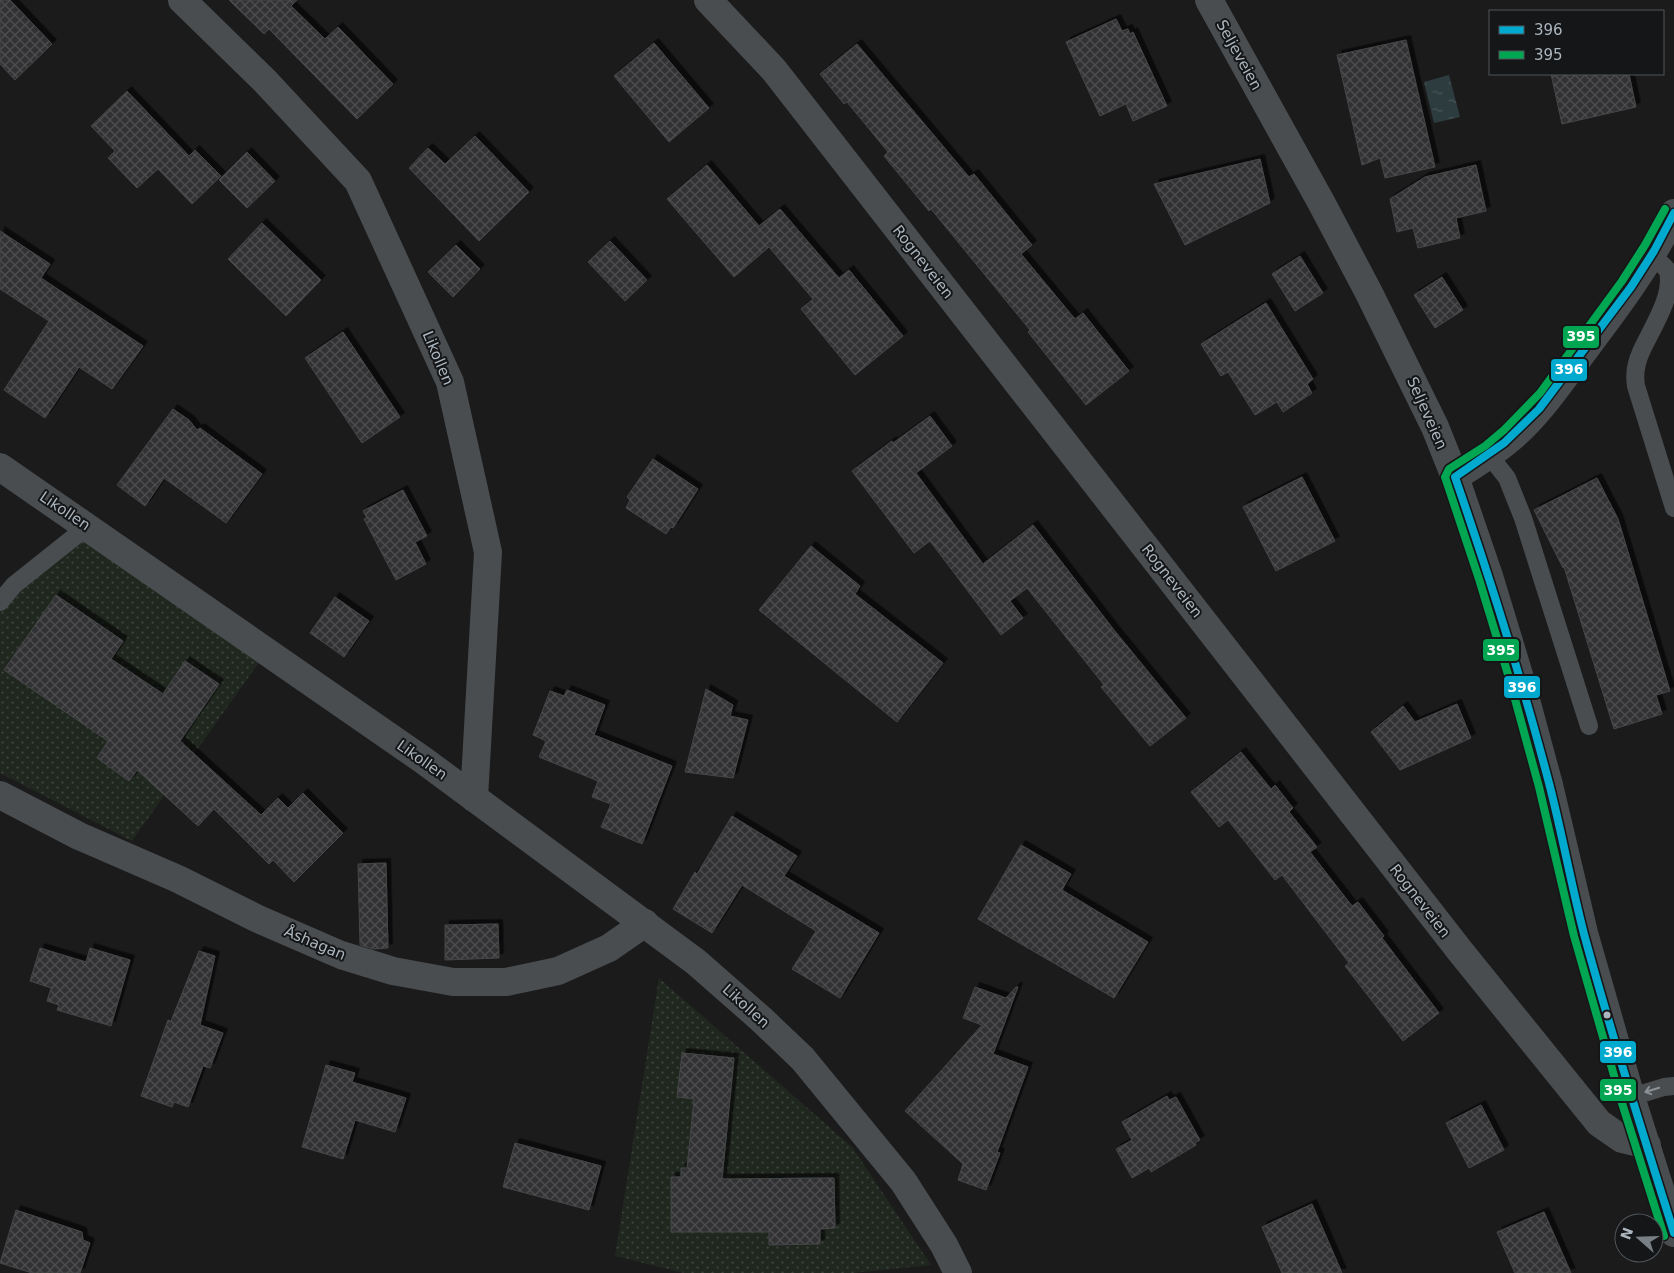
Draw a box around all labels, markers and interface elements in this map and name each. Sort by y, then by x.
legend [1489,10,1664,75]
street label: Seljeveien [1212,17,1266,93]
text: 396 [1534,21,1563,39]
text: 395 [1534,46,1563,64]
street label: Rogneveien [889,222,957,302]
line badge: 395 [1562,325,1600,349]
street label: Likollen [419,328,457,388]
text: 395 [1566,328,1596,344]
line badge: 396 [1550,358,1588,382]
text: 396 [1554,361,1584,377]
street label: Seljeveien [1403,374,1451,452]
street label: Likollen [36,488,94,534]
street label: Rogneveien [1138,541,1206,621]
line badge: 395 [1482,638,1520,662]
text: 395 [1486,642,1516,658]
line badge: 396 [1503,675,1541,699]
text: 396 [1507,679,1537,695]
street label: Likollen [394,736,450,784]
street label: Rogneveien [1386,861,1454,941]
street label: Åshagan [282,921,349,964]
street label: Likollen [719,980,773,1032]
unlabelled marker [1602,1010,1612,1020]
line badge: 396 [1599,1040,1637,1064]
text: 396 [1603,1044,1633,1060]
line badge: 395 [1599,1078,1637,1102]
text: 395 [1603,1082,1633,1098]
one-way arrow [1645,1086,1661,1095]
north arrow [1614,1213,1664,1263]
text: N [1617,1225,1636,1242]

